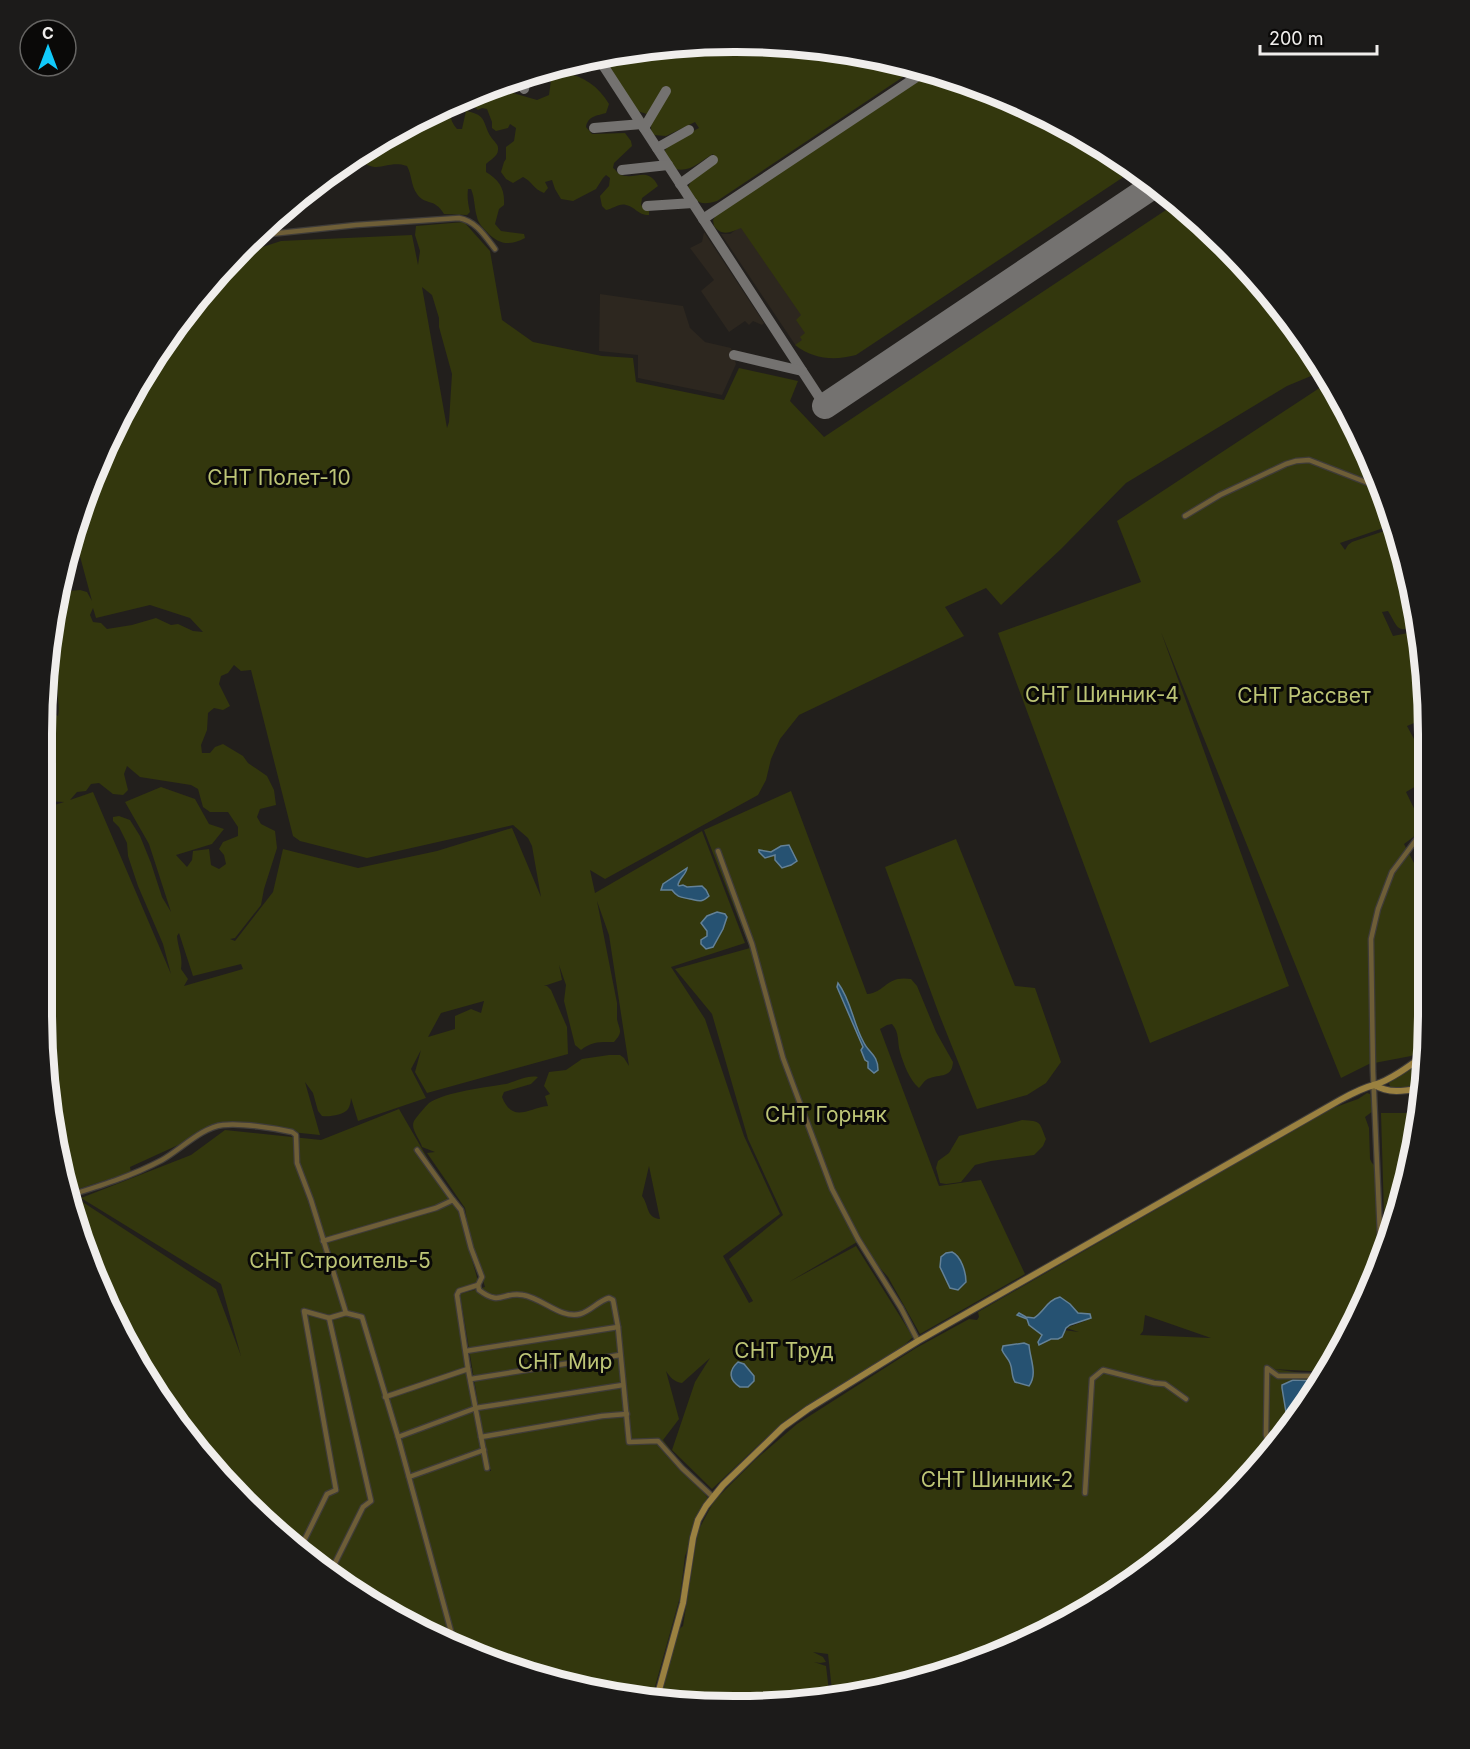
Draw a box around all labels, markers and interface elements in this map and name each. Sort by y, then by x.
north arrow [18,18,78,78]
scale bar [1260,18,1377,56]
text: С [42,23,54,43]
text: 200 m [1269,28,1324,49]
park label: СНТ Полет-10 [207,465,351,490]
park label: СНТ Шинник-4 [1025,682,1179,707]
park label: СНТ Рассвет [1237,683,1371,708]
park label: СНТ Горняк [765,1102,888,1127]
park label: СНТ Строитель-5 [249,1248,431,1273]
park label: СНТ Труд [734,1338,834,1363]
park label: СНТ Мир [518,1349,612,1374]
park label: СНТ Шинник-2 [921,1467,1073,1492]

